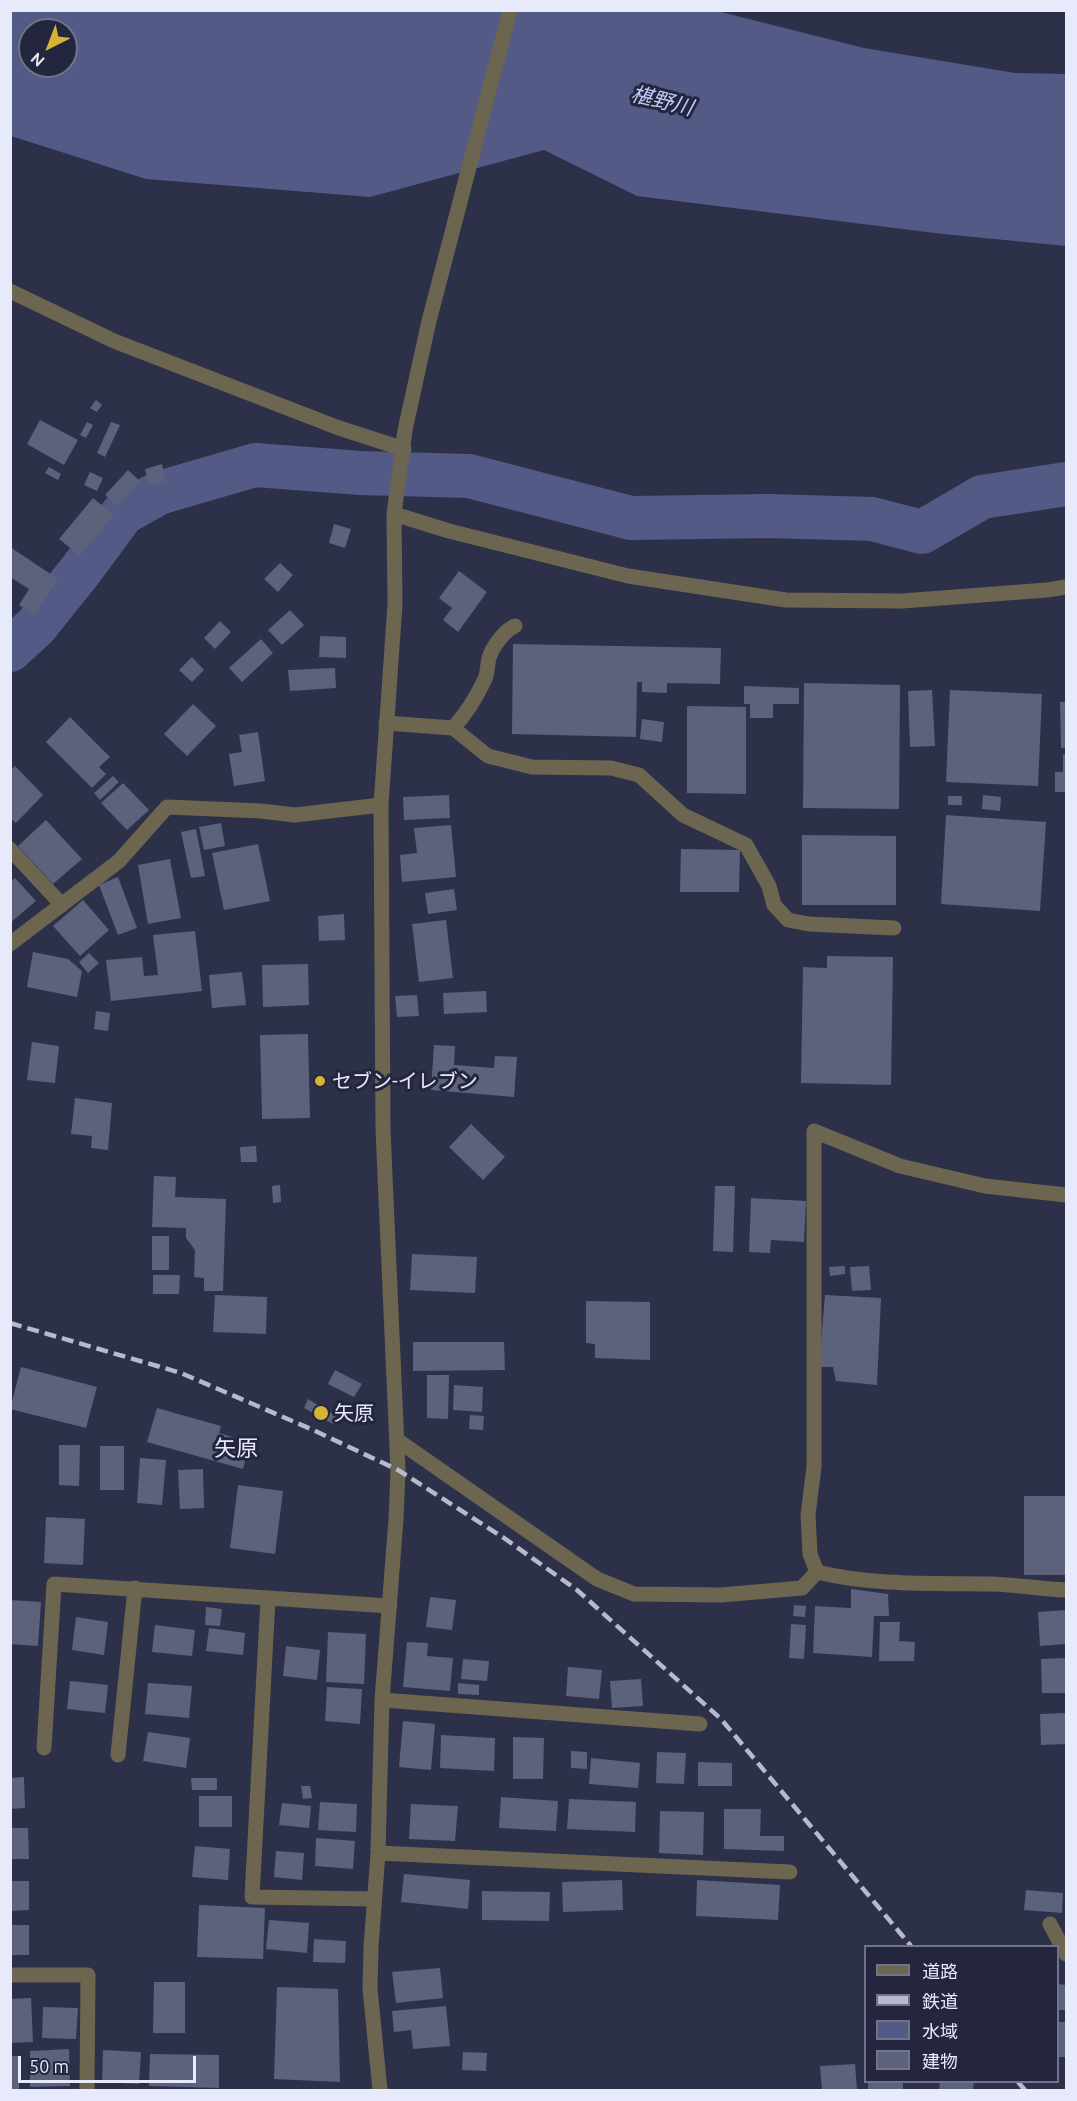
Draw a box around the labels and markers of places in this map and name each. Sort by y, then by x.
place label: セブン-イレブン [332,1069,478,1093]
marker: セブン-イレブン [313,1074,327,1088]
place label: 矢原 [334,1401,374,1425]
marker: 矢原 [312,1404,330,1422]

